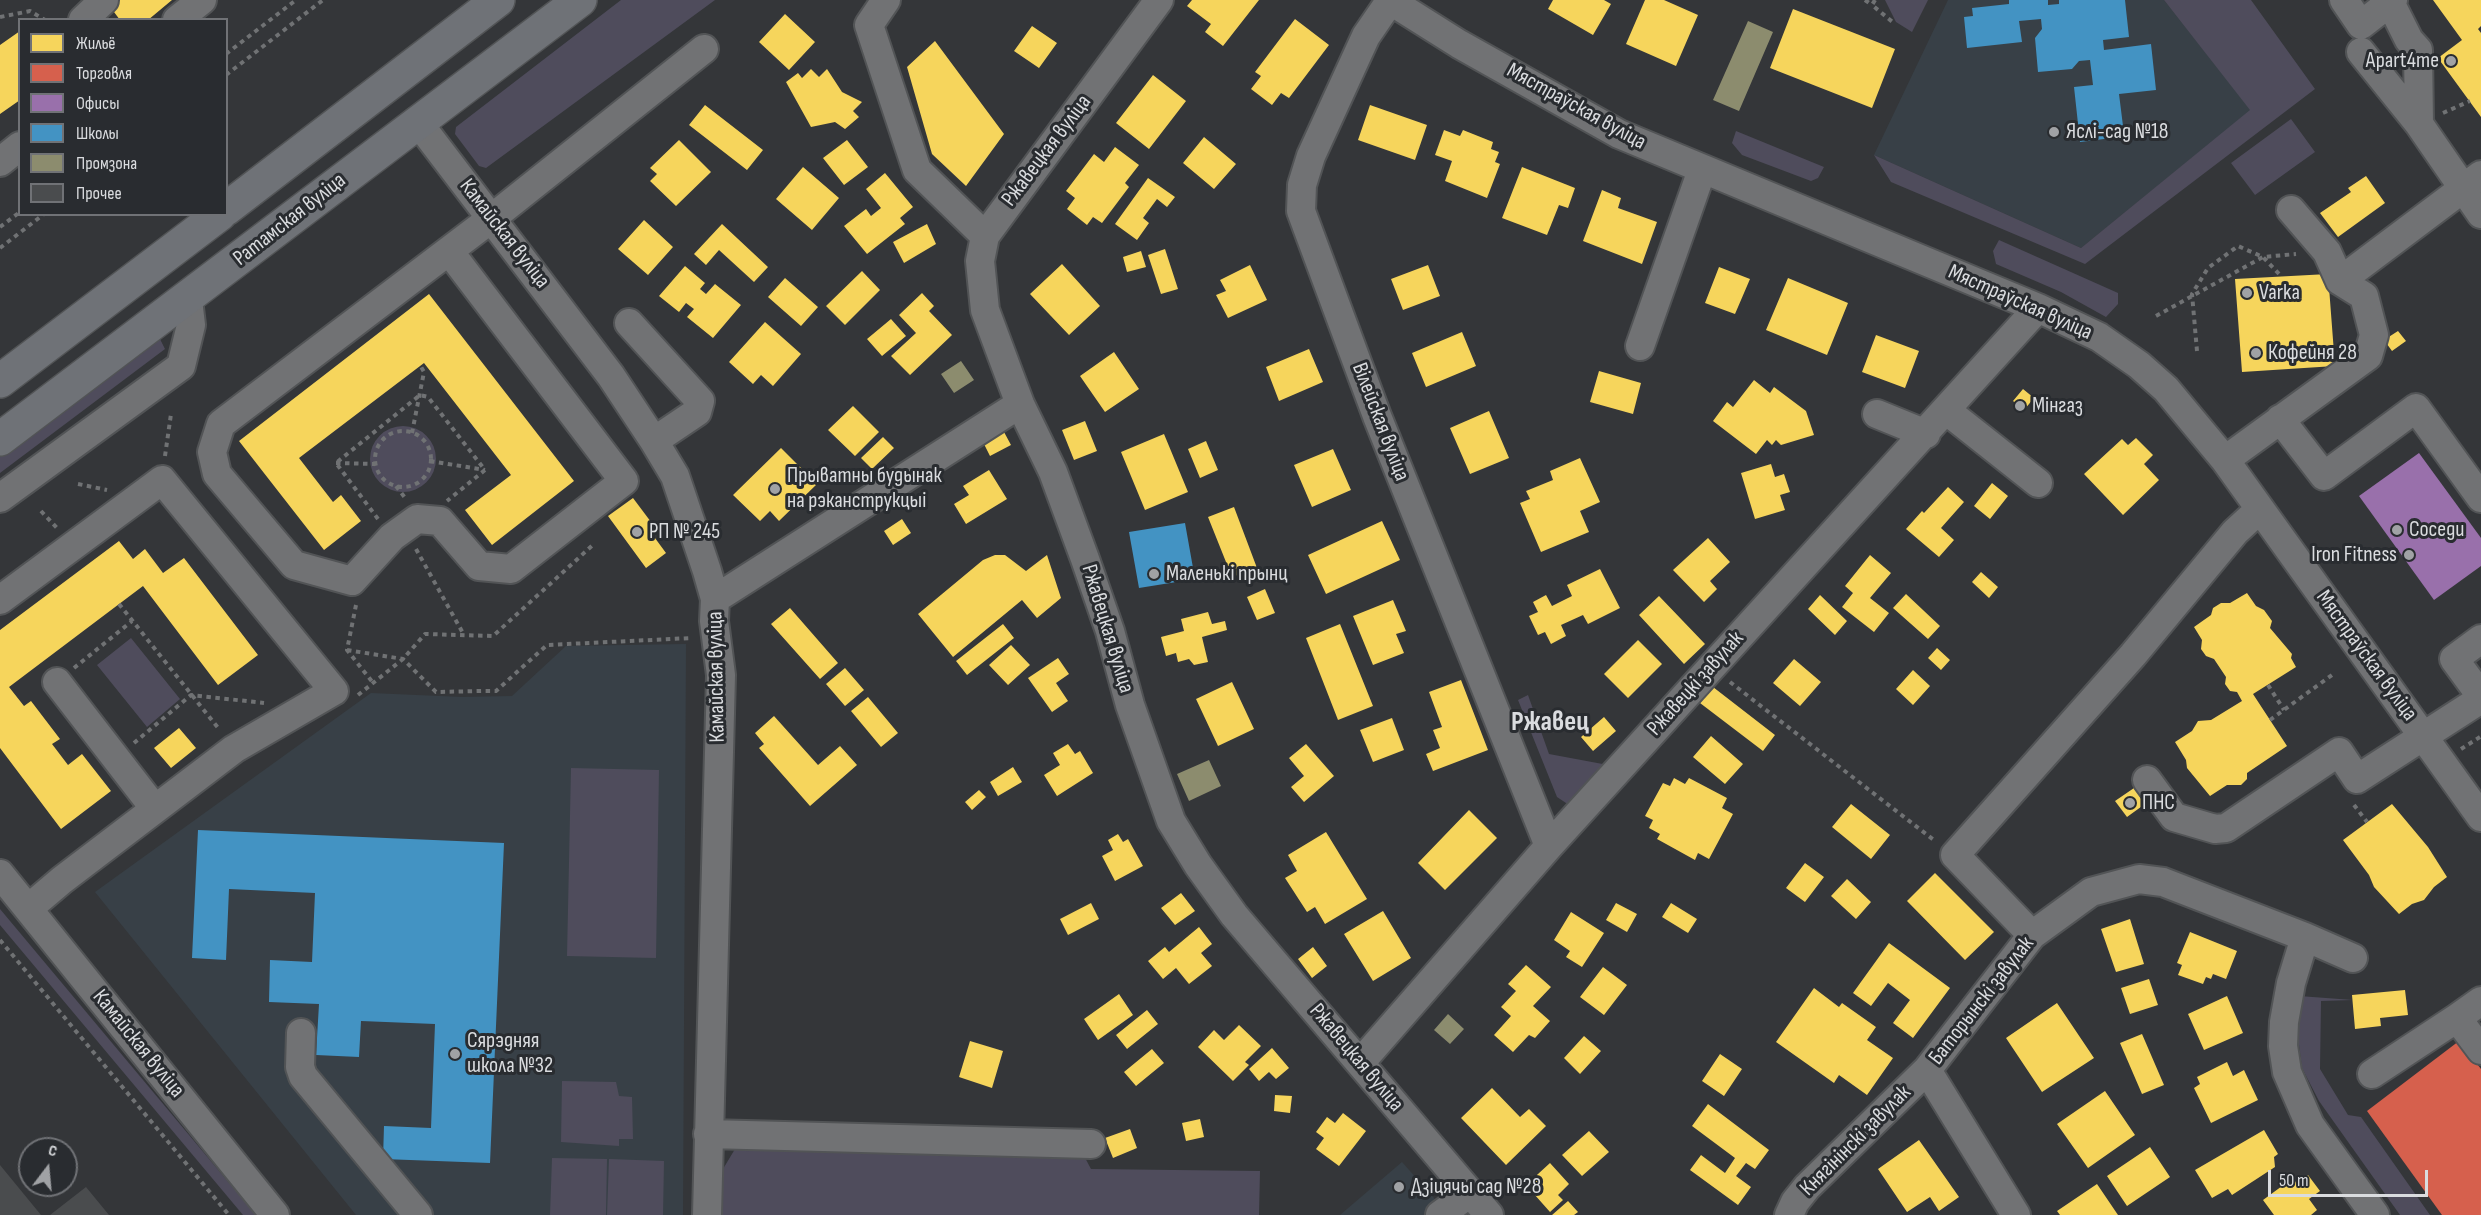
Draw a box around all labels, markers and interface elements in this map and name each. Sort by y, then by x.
legend [18,18,228,216]
text: Жильё [76,33,116,54]
place label: Apart4me [2366,48,2439,74]
marker: Apart4me [2444,54,2458,68]
street label: Мястраўская вуліца [1502,58,1650,156]
text: Торговля [76,63,132,84]
street label: Ржавецкая вуліца [996,90,1098,212]
text: Офисы [76,93,120,114]
place label: Яслі-сад №18 [2066,119,2168,145]
text: Школы [76,123,119,144]
marker: Яслі-сад №18 [2047,125,2061,139]
text: Промзона [76,153,137,174]
street label: Ратамская вуліца [228,168,352,272]
street label: Камайская вуліца [453,174,555,294]
text: Прочее [76,183,122,204]
street label: Мястраўская вуліца [1944,259,2096,347]
place label: Varka [2259,280,2300,306]
marker: Varka [2240,286,2254,300]
place label: Кофейня 28 [2268,340,2357,366]
marker: Кофейня 28 [2249,346,2263,360]
street label: Вілейская вуліца [1345,359,1415,485]
place label: Мінгаз [2032,393,2083,419]
marker: Мінгаз [2013,399,2027,413]
place label: Прыватны будынак на рэканструкцыі [787,463,942,514]
marker: Прыватны будынак на рэканструкцыі [768,482,782,496]
place label: Соседи [2409,517,2464,543]
place label: РП № 245 [649,519,720,545]
marker: Соседи [2390,523,2404,537]
marker: РП № 245 [630,525,644,539]
place label: Iron Fitness [2311,542,2397,568]
marker: Iron Fitness [2402,548,2416,562]
place label: Маленькі прынц [1166,561,1288,587]
street label: Ржавецкая вуліца [1075,562,1139,696]
marker: Маленькі прынц [1147,567,1161,581]
street label: Мястраўская вуліца [2310,586,2422,726]
street label: Камайская вуліца [703,611,731,743]
street label: Ржавецкі завулак [1642,626,1750,742]
district label: Ржавец [1511,706,1589,740]
place label: ПНС [2142,790,2175,816]
marker: ПНС [2123,796,2137,810]
street label: Баторынскі завулак [1924,932,2040,1070]
street label: Камайская вуліца [86,985,190,1103]
street label: Ржавецкая вуліца [1303,999,1409,1117]
place label: Сярэдняя школа №32 [467,1028,553,1080]
marker: Сярэдняя школа №32 [448,1047,462,1061]
street label: Княгінінскі завулак [1795,1080,1917,1202]
north arrow [18,1137,78,1197]
text: С [46,1141,59,1161]
scale bar [2271,1158,2432,1196]
text: 50 m [2279,1170,2309,1191]
place label: Дзіцячы сад №28 [1411,1174,1541,1200]
marker: Дзіцячы сад №28 [1392,1180,1406,1194]

